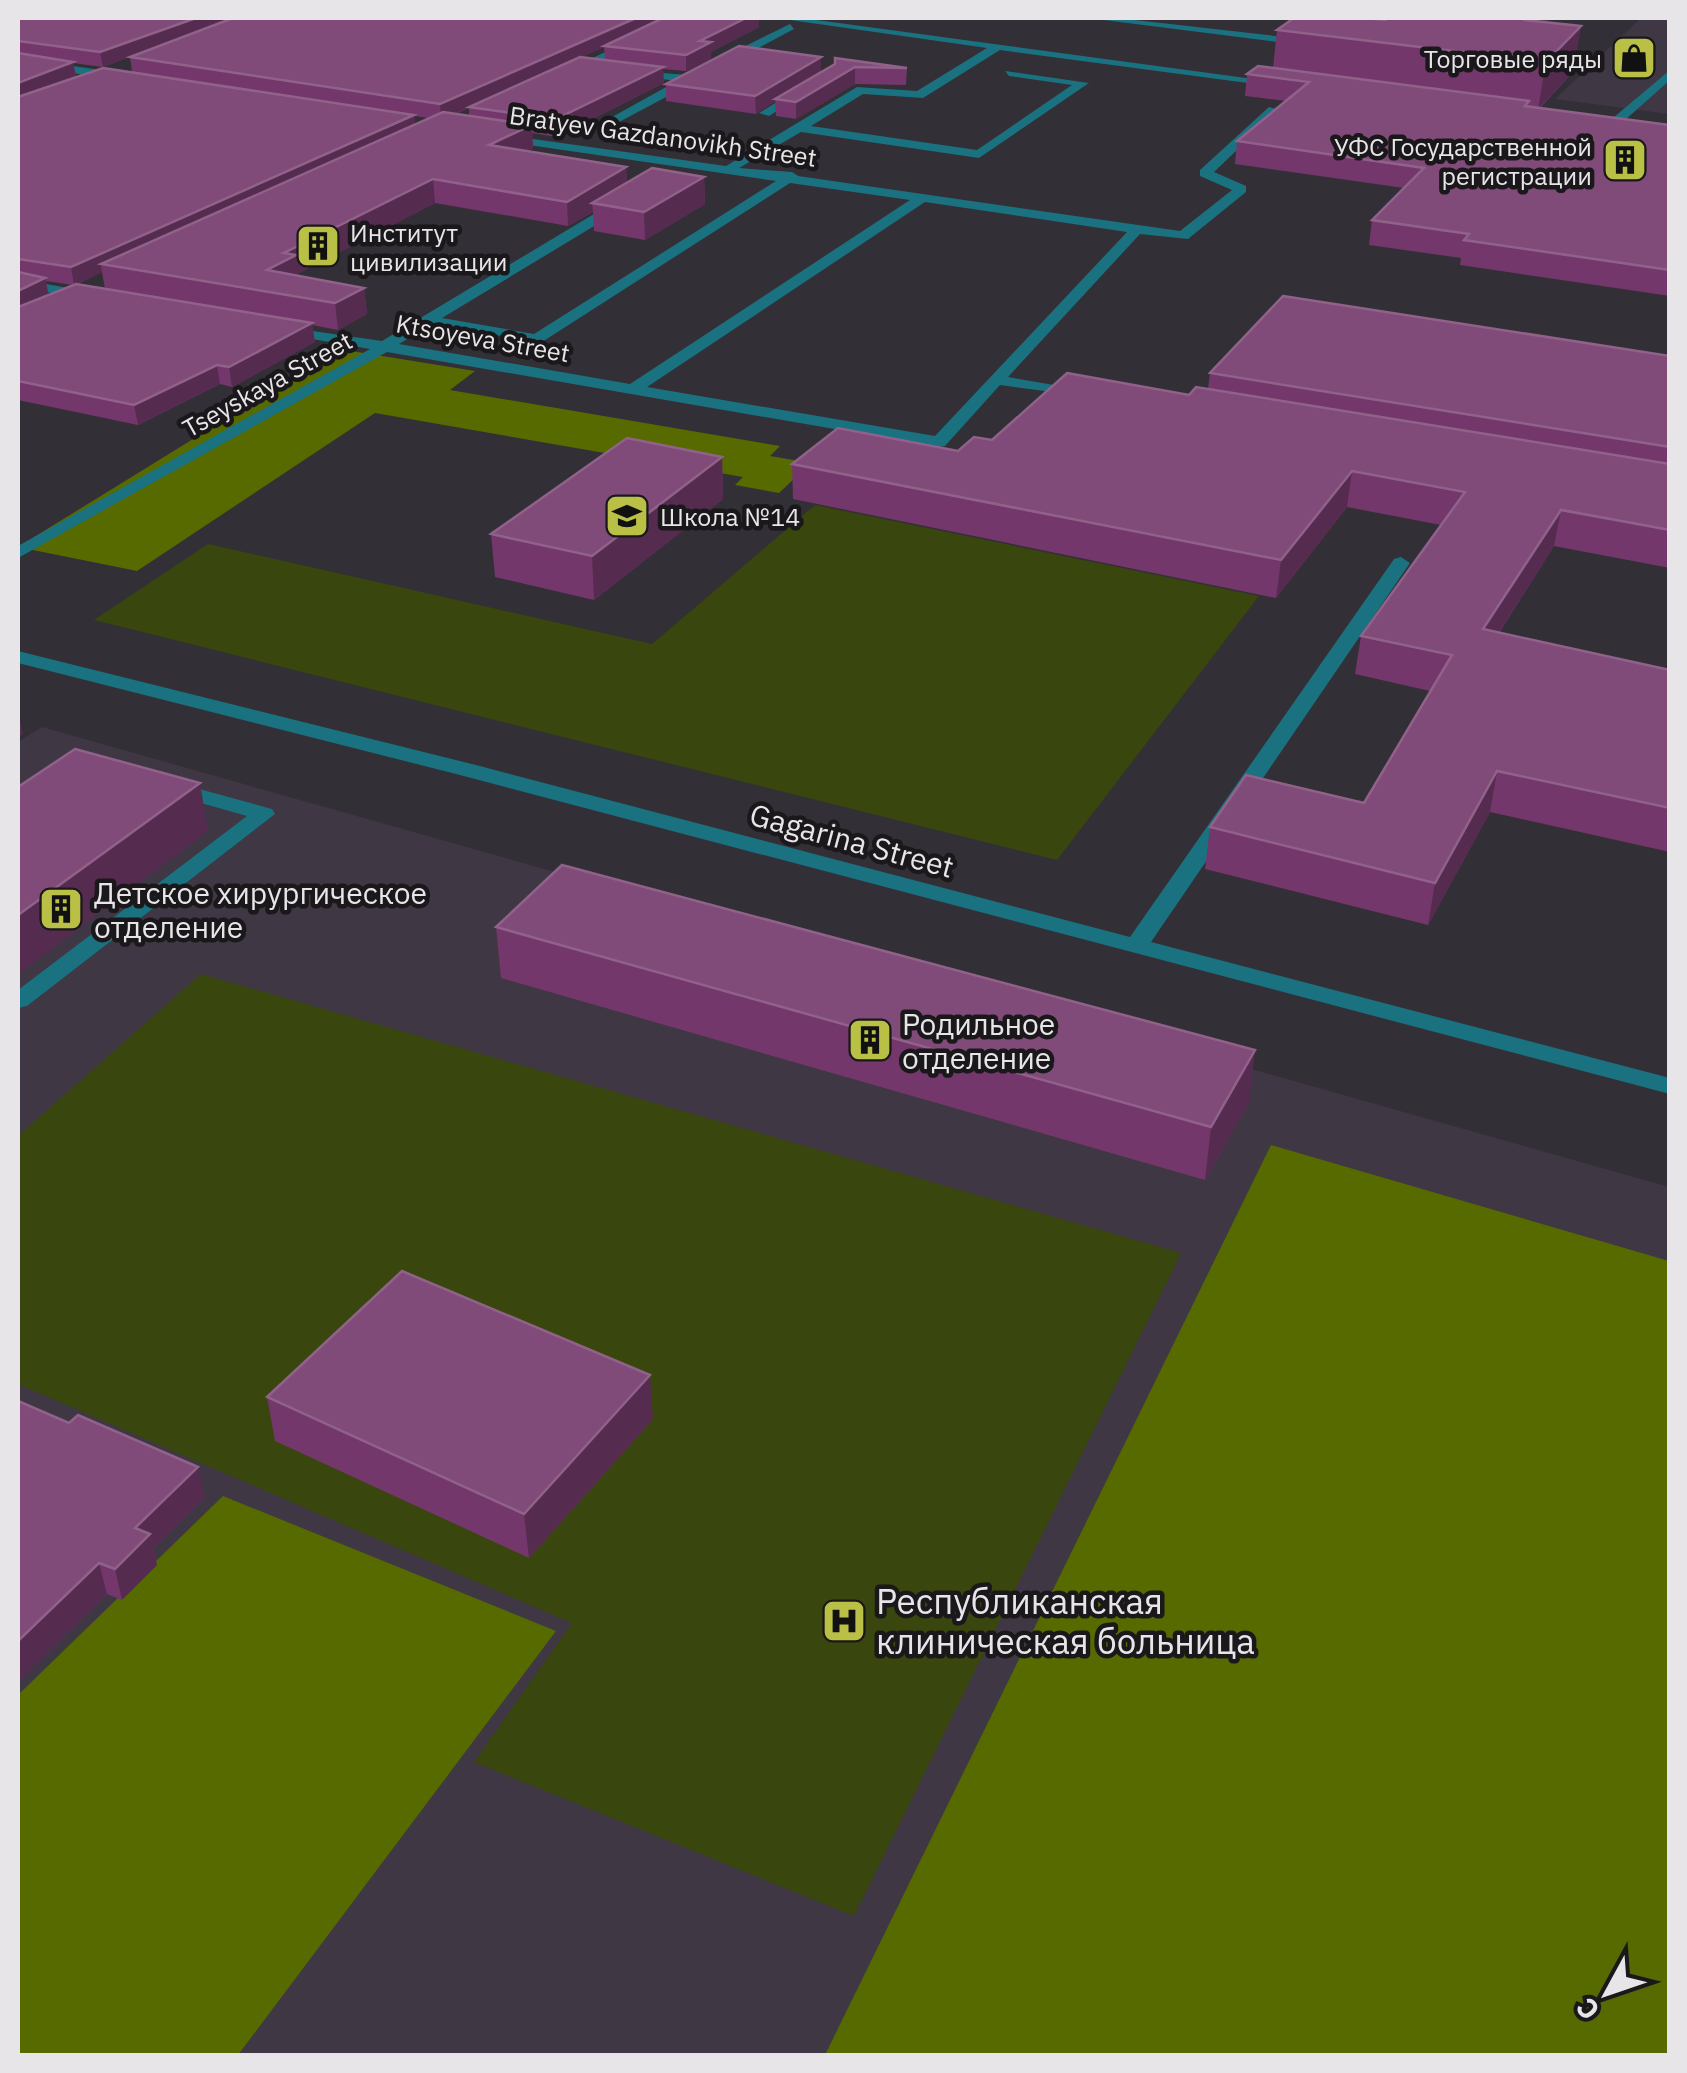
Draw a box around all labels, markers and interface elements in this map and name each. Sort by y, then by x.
shop icon: Торговые ряды [1611,35,1657,81]
place label: Торговые ряды [1424,42,1602,75]
street label: Bratyev Gazdanovikh Street [507,98,819,174]
place label: УФС Государственной регистрации [1334,130,1592,192]
building icon: УФС Государственной регистрации [1602,137,1648,183]
place label: Институт цивилизации [350,216,507,278]
building icon: Институт цивилизации [295,223,341,269]
street label: Ktsoyeva Street [393,306,573,370]
street label: Tseyskaya Street [176,324,358,444]
school or university icon: Школа №14 [604,493,650,539]
place label: Школа №14 [660,500,800,533]
street label: Gagarina Street [746,794,958,886]
place label: Детское хирургическое отделение [94,873,427,946]
building icon: Детское хирургическое отделение [38,886,84,932]
place label: Родильное отделение [902,1004,1055,1077]
building icon: Родильное отделение [847,1017,893,1063]
place label: Республиканская клиническая больница [876,1578,1255,1664]
hospital icon: Республиканская клиническая больница [821,1598,867,1644]
north arrow [1557,1943,1657,2043]
text: С [1567,1991,1607,2028]

